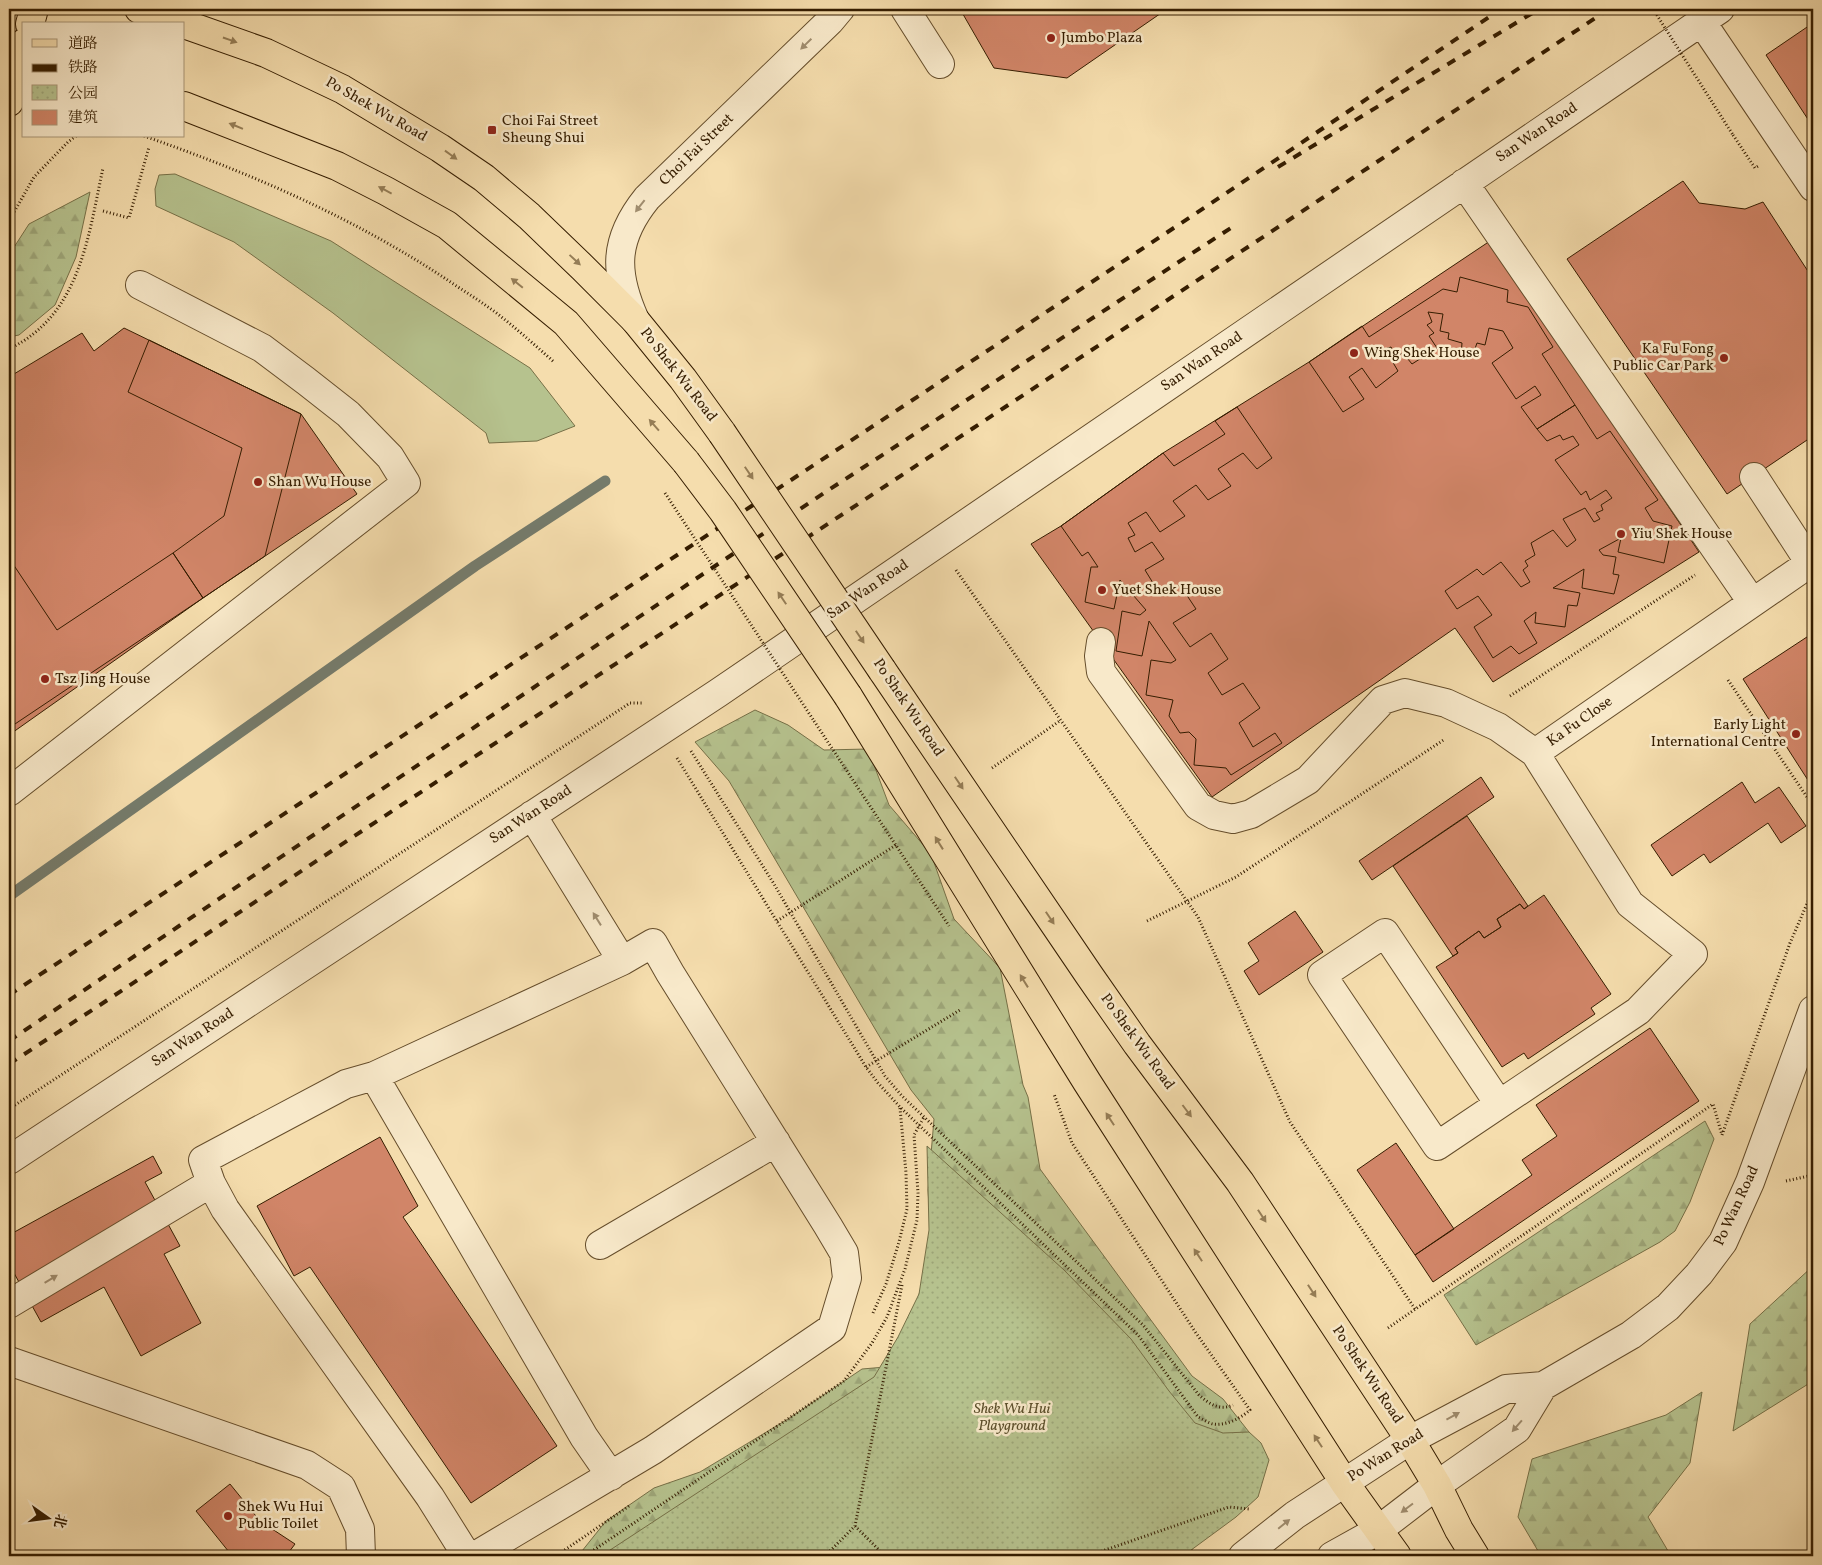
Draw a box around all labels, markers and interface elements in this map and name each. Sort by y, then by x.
legend [22,22,185,138]
place label: Jumbo Plaza [1061,28,1143,49]
marker: Jumbo Plaza [1045,32,1057,44]
text: 道路 [68,34,98,55]
one-way arrow [223,36,238,44]
one-way arrow [801,38,813,50]
text: 铁路 [68,58,98,79]
street label: Po Shek Wu Road [321,72,431,148]
text: 公园 [68,84,98,105]
street label: San Wan Road [1492,98,1582,168]
text: 建筑 [68,108,98,129]
street label: Choi Fai Street [655,109,739,191]
place label: Choi Fai Street Sheung Shui [502,111,598,149]
one-way arrow [229,121,243,129]
marker: Choi Fai Street Sheung Shui [486,124,498,136]
one-way arrow [444,150,458,160]
one-way arrow [378,186,391,195]
one-way arrow [635,199,646,212]
one-way arrow [569,254,581,266]
one-way arrow [511,278,524,289]
street label: Po Shek Wu Road [635,324,721,426]
street label: San Wan Road [1157,327,1247,397]
place label: Ka Fu Fong Public Car Park [1613,339,1714,377]
place label: Wing Shek House [1364,343,1480,364]
marker: Wing Shek House [1348,347,1360,359]
marker: Ka Fu Fong Public Car Park [1718,352,1730,364]
one-way arrow [648,419,660,431]
one-way arrow [744,466,754,480]
place label: Shan Wu House [268,472,371,493]
marker: Shan Wu House [252,476,264,488]
place label: Yiu Shek House [1631,524,1732,545]
marker: Yiu Shek House [1615,528,1627,540]
street label: San Wan Road [823,555,913,625]
place label: Yuet Shek House [1112,580,1221,601]
marker: Yuet Shek House [1096,584,1108,596]
one-way arrow [777,591,787,604]
one-way arrow [855,630,864,643]
street label: Po Shek Wu Road [867,655,949,761]
place label: Tsz Jing House [55,669,150,690]
marker: Tsz Jing House [39,673,51,685]
street label: Ka Fu Close [1543,692,1617,752]
place label: Early Light International Centre [1651,715,1786,753]
marker: Early Light International Centre [1790,728,1802,740]
one-way arrow [954,776,963,790]
street label: San Wan Road [486,780,576,850]
one-way arrow [934,836,943,849]
one-way arrow [1045,911,1055,924]
one-way arrow [592,913,601,926]
one-way arrow [1020,974,1029,988]
street label: Po Shek Wu Road [1095,990,1179,1094]
street label: San Wan Road [148,1003,238,1073]
one-way arrow [1182,1104,1192,1118]
one-way arrow [1106,1112,1115,1125]
street label: Po Wan Road [1709,1162,1765,1250]
one-way arrow [1257,1209,1267,1223]
one-way arrow [1194,1249,1203,1262]
one-way arrow [44,1274,57,1283]
one-way arrow [1307,1284,1316,1298]
street label: Po Shek Wu Road [1326,1322,1408,1428]
park label: Shek Wu Hui Playground [974,1399,1051,1437]
one-way arrow [1446,1412,1459,1421]
one-way arrow [1511,1420,1522,1433]
street label: Po Wan Road [1344,1424,1428,1488]
one-way arrow [1313,1435,1322,1448]
north arrow [22,1492,72,1542]
place label: Shek Wu Hui Public Toilet [238,1497,323,1535]
one-way arrow [1400,1503,1414,1513]
marker: Shek Wu Hui Public Toilet [222,1510,234,1522]
text: 北 [48,1512,70,1530]
one-way arrow [1277,1519,1290,1530]

